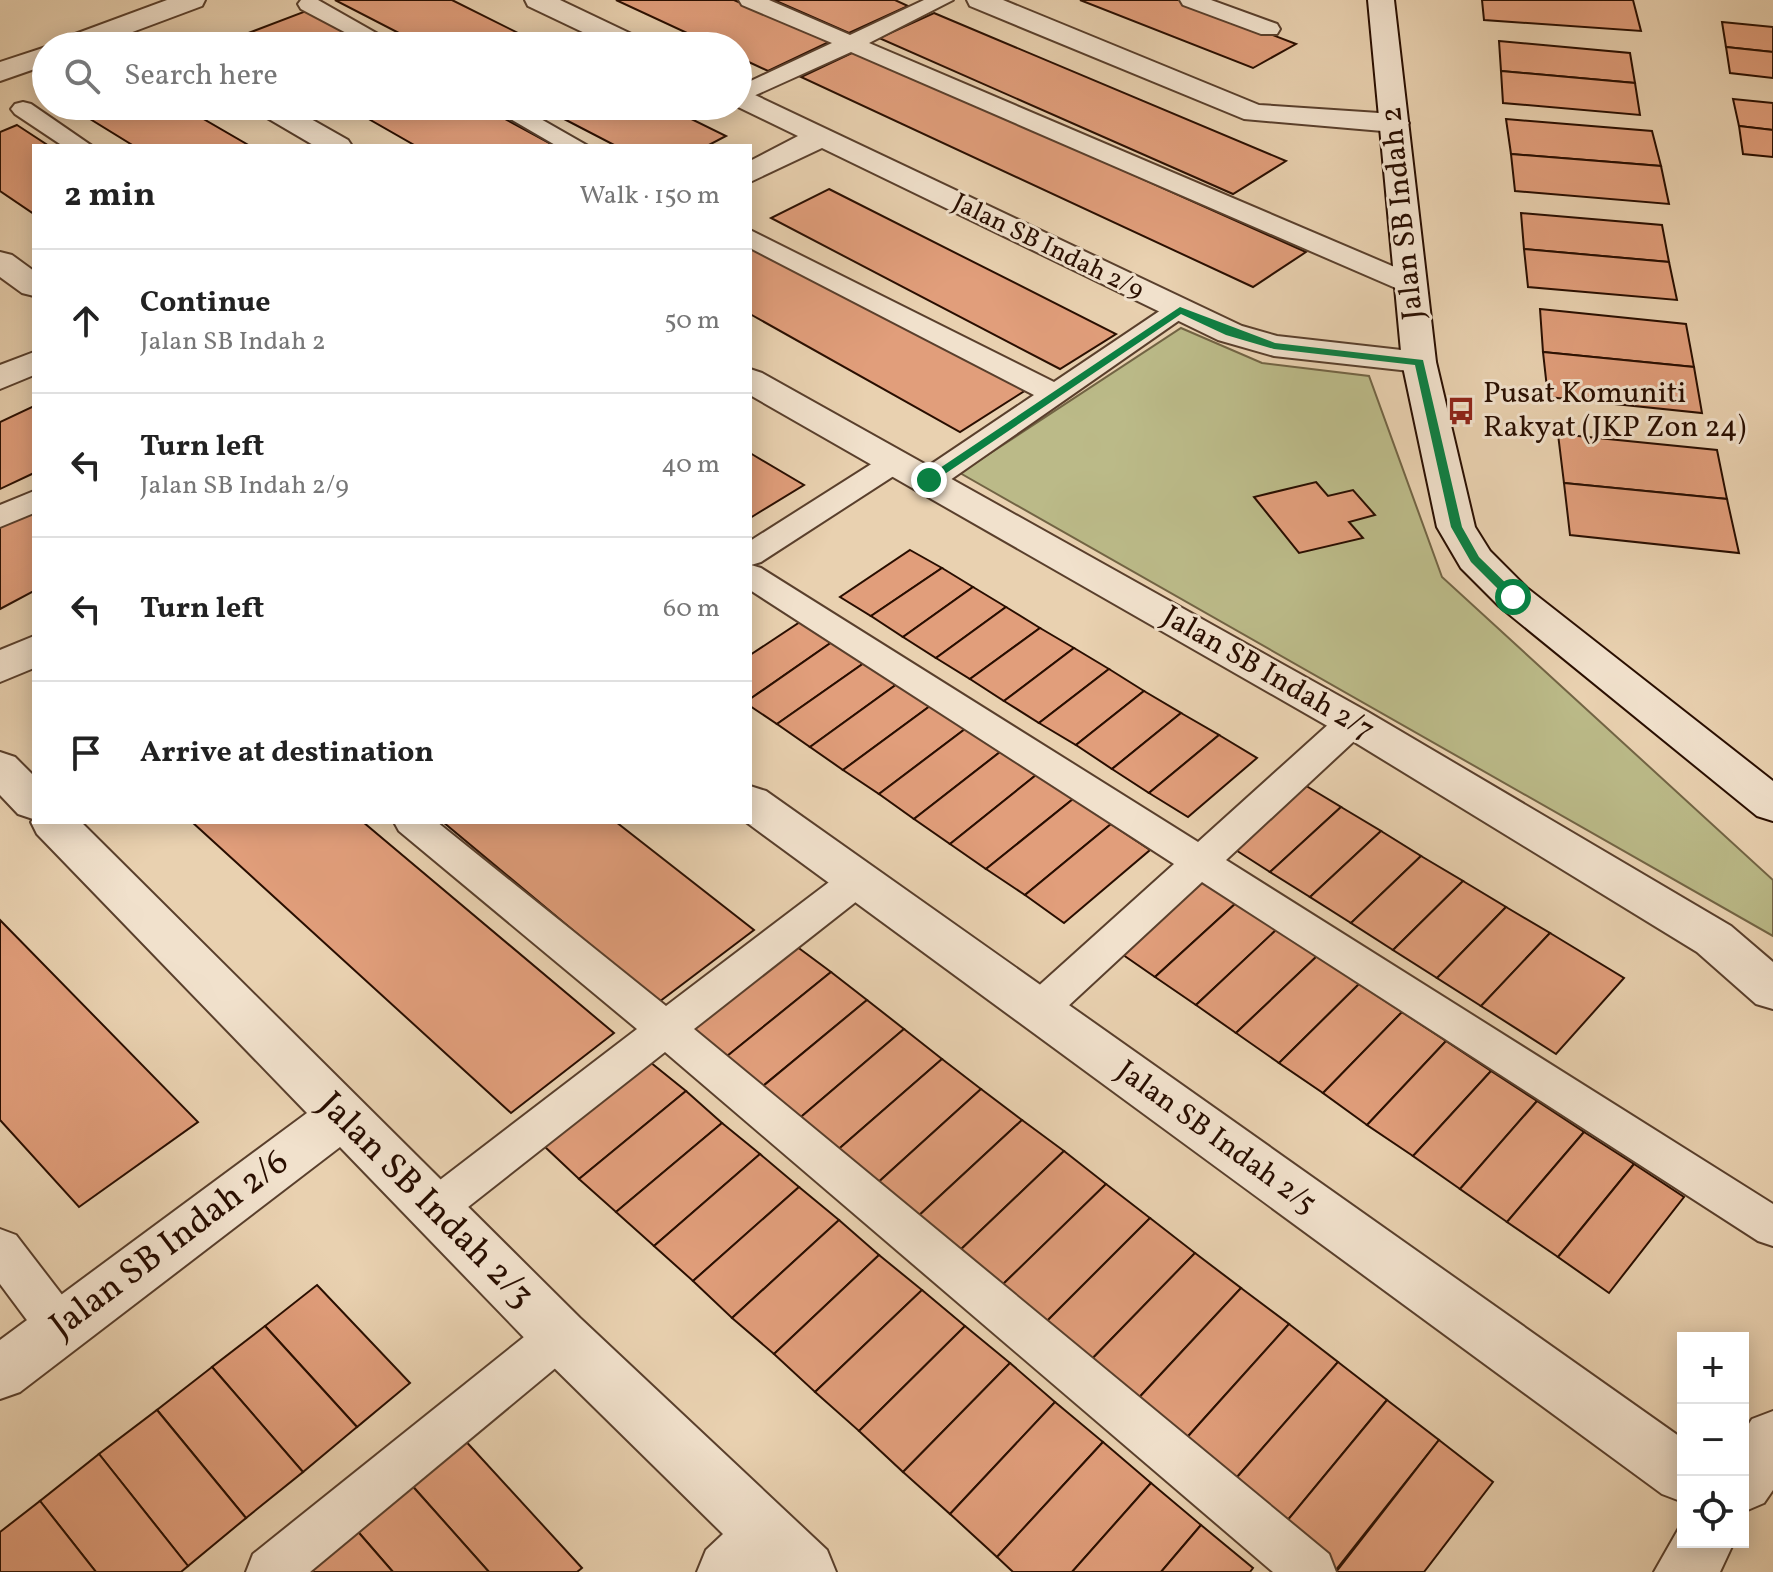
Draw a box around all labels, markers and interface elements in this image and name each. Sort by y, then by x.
search box [32,32,752,120]
icon: search [60,54,104,98]
text: Search here [124,55,278,97]
street label: Jalan SB Indah 2 [1371,104,1435,322]
text: 2 min [64,173,156,220]
text: Walk · 150 m [579,178,720,214]
street label: Jalan SB Indah 2/9 [946,185,1150,309]
text: Continue [140,282,271,324]
icon: ahead [64,299,108,343]
text: 50 m [664,303,720,339]
text: Jalan SB Indah 2 [140,324,326,360]
place label: Pusat Komuniti Rakyat (JKP Zon 24) [1483,373,1746,449]
bus stop icon: Pusat Komuniti Rakyat (JKP Zon 24) [1446,396,1476,426]
text: Turn left [140,426,264,468]
icon: left [64,443,108,487]
text: 40 m [661,447,720,483]
route end [911,462,947,498]
text: Jalan SB Indah 2/9 [140,468,349,504]
route start [1495,579,1531,615]
icon: left [64,587,108,631]
text: Turn left [140,588,264,630]
text: 60 m [663,591,720,627]
street label: Jalan SB Indah 2/7 [1154,596,1382,752]
icon: arrive [64,731,108,775]
text: Arrive at destination [140,732,434,774]
street label: Jalan SB Indah 2/5 [1107,1051,1325,1225]
street label: Jalan SB Indah 2/3 [306,1082,544,1320]
street label: Jalan SB Indah 2/6 [40,1139,300,1351]
map controls [1677,1332,1749,1548]
button: + [1677,1332,1749,1404]
button: − [1677,1404,1749,1476]
button: locate [1677,1476,1749,1548]

